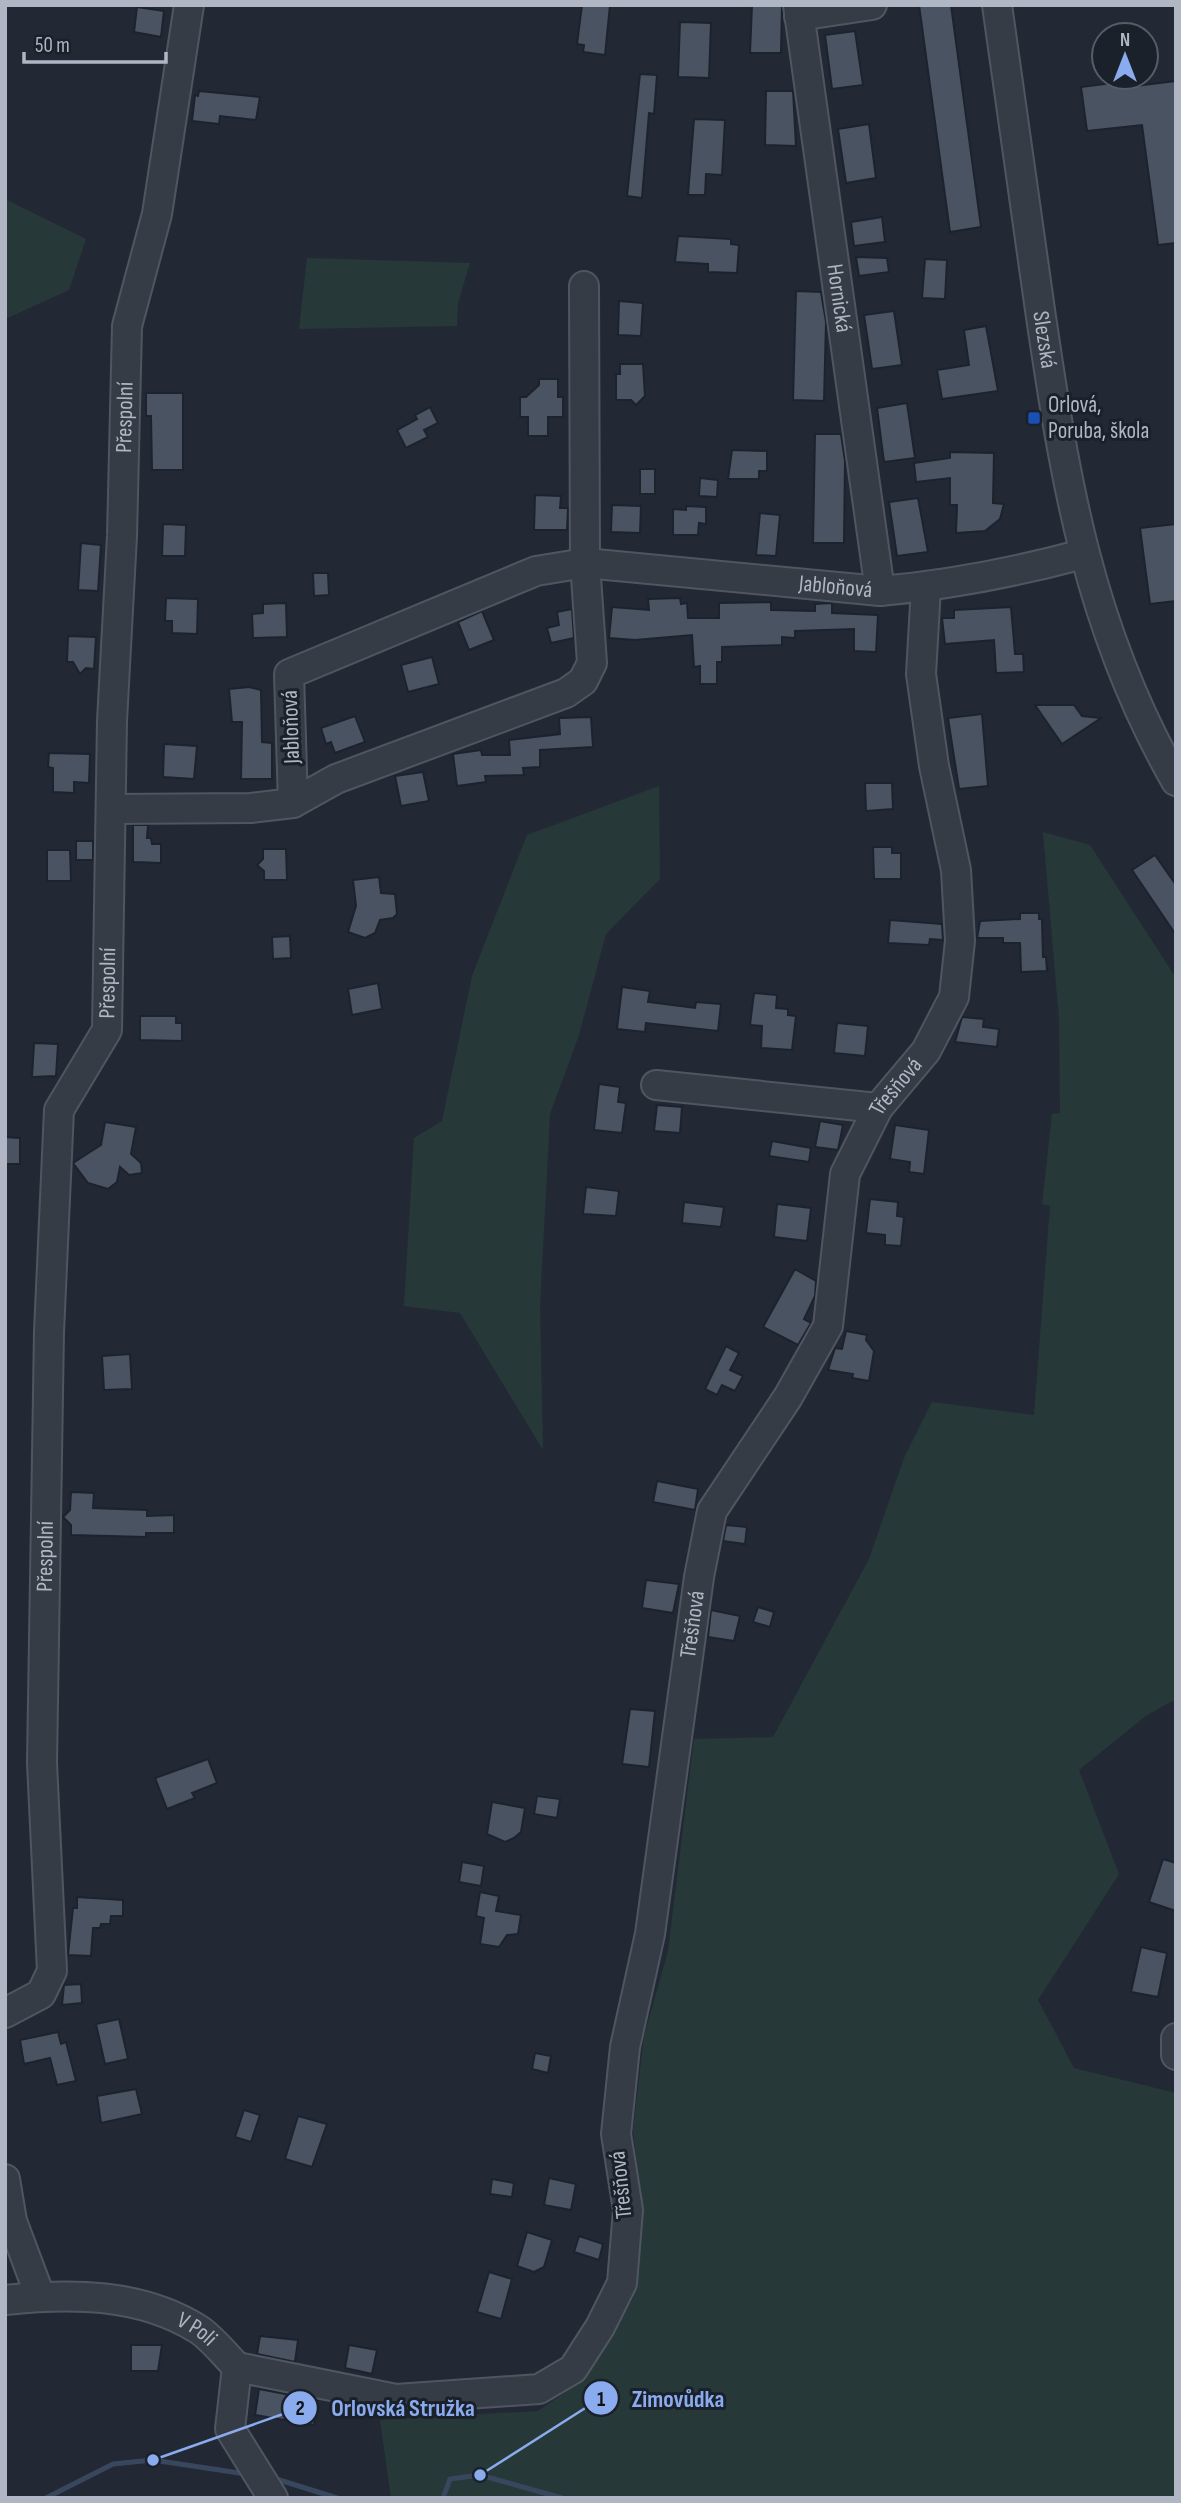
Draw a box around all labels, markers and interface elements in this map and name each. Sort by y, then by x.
scale bar [24,21,166,65]
north arrow [1090,21,1160,91]
text: N [1120,29,1130,52]
text: 50 m [35,33,70,58]
street label: Hornická [820,262,858,334]
street label: Slezská [1026,309,1063,370]
street label: Přespolní [110,381,140,453]
place label: Orlová, Poruba, škola [1048,391,1149,445]
marker: Orlová, Poruba, škola [1026,410,1042,426]
street label: Jabloňová [797,569,874,604]
street label: Jabloňová [276,690,306,765]
street label: Přespolní [93,947,122,1019]
street label: Třešňová [863,1052,928,1120]
street label: Přespolní [31,1520,60,1592]
street label: Třešňová [674,1589,711,1660]
street label: Třešňová [604,2150,638,2220]
street label: V Poli [172,2306,223,2352]
callout: Zimovůdka [583,2376,739,2421]
callout: Orlovská Stružka [283,2385,489,2430]
text: Zimovůdka [632,2385,724,2414]
text: 1 [597,2387,605,2412]
text: Orlovská Stružka [331,2394,475,2423]
text: 2 [295,2396,305,2421]

